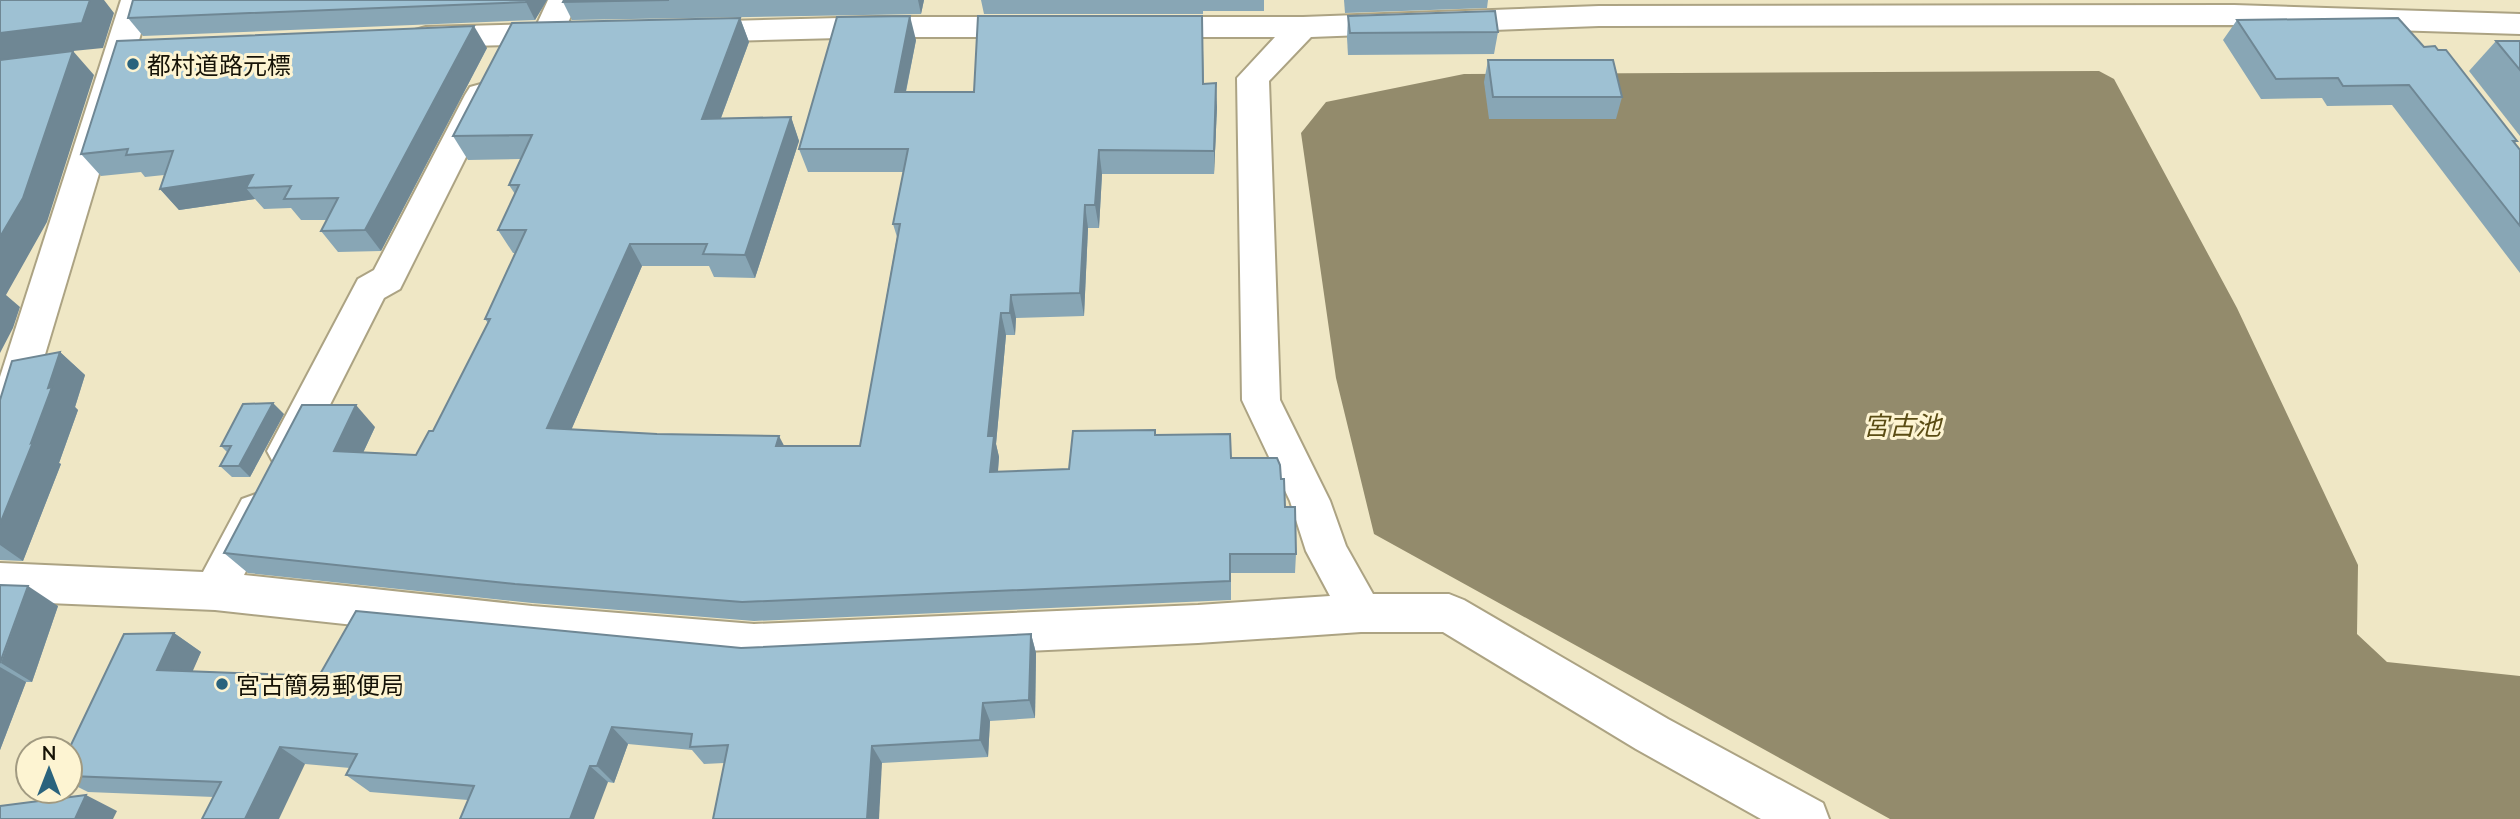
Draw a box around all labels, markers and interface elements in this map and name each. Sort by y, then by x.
place label: 都村道路元標 [147,50,291,79]
marker: 都村道路元標 [125,56,141,72]
water label: 宮古池 [1863,409,1944,441]
place label: 宮古簡易郵便局 [236,670,404,699]
marker: 宮古簡易郵便局 [214,676,230,692]
north arrow [14,735,84,805]
text: N [42,741,56,764]

